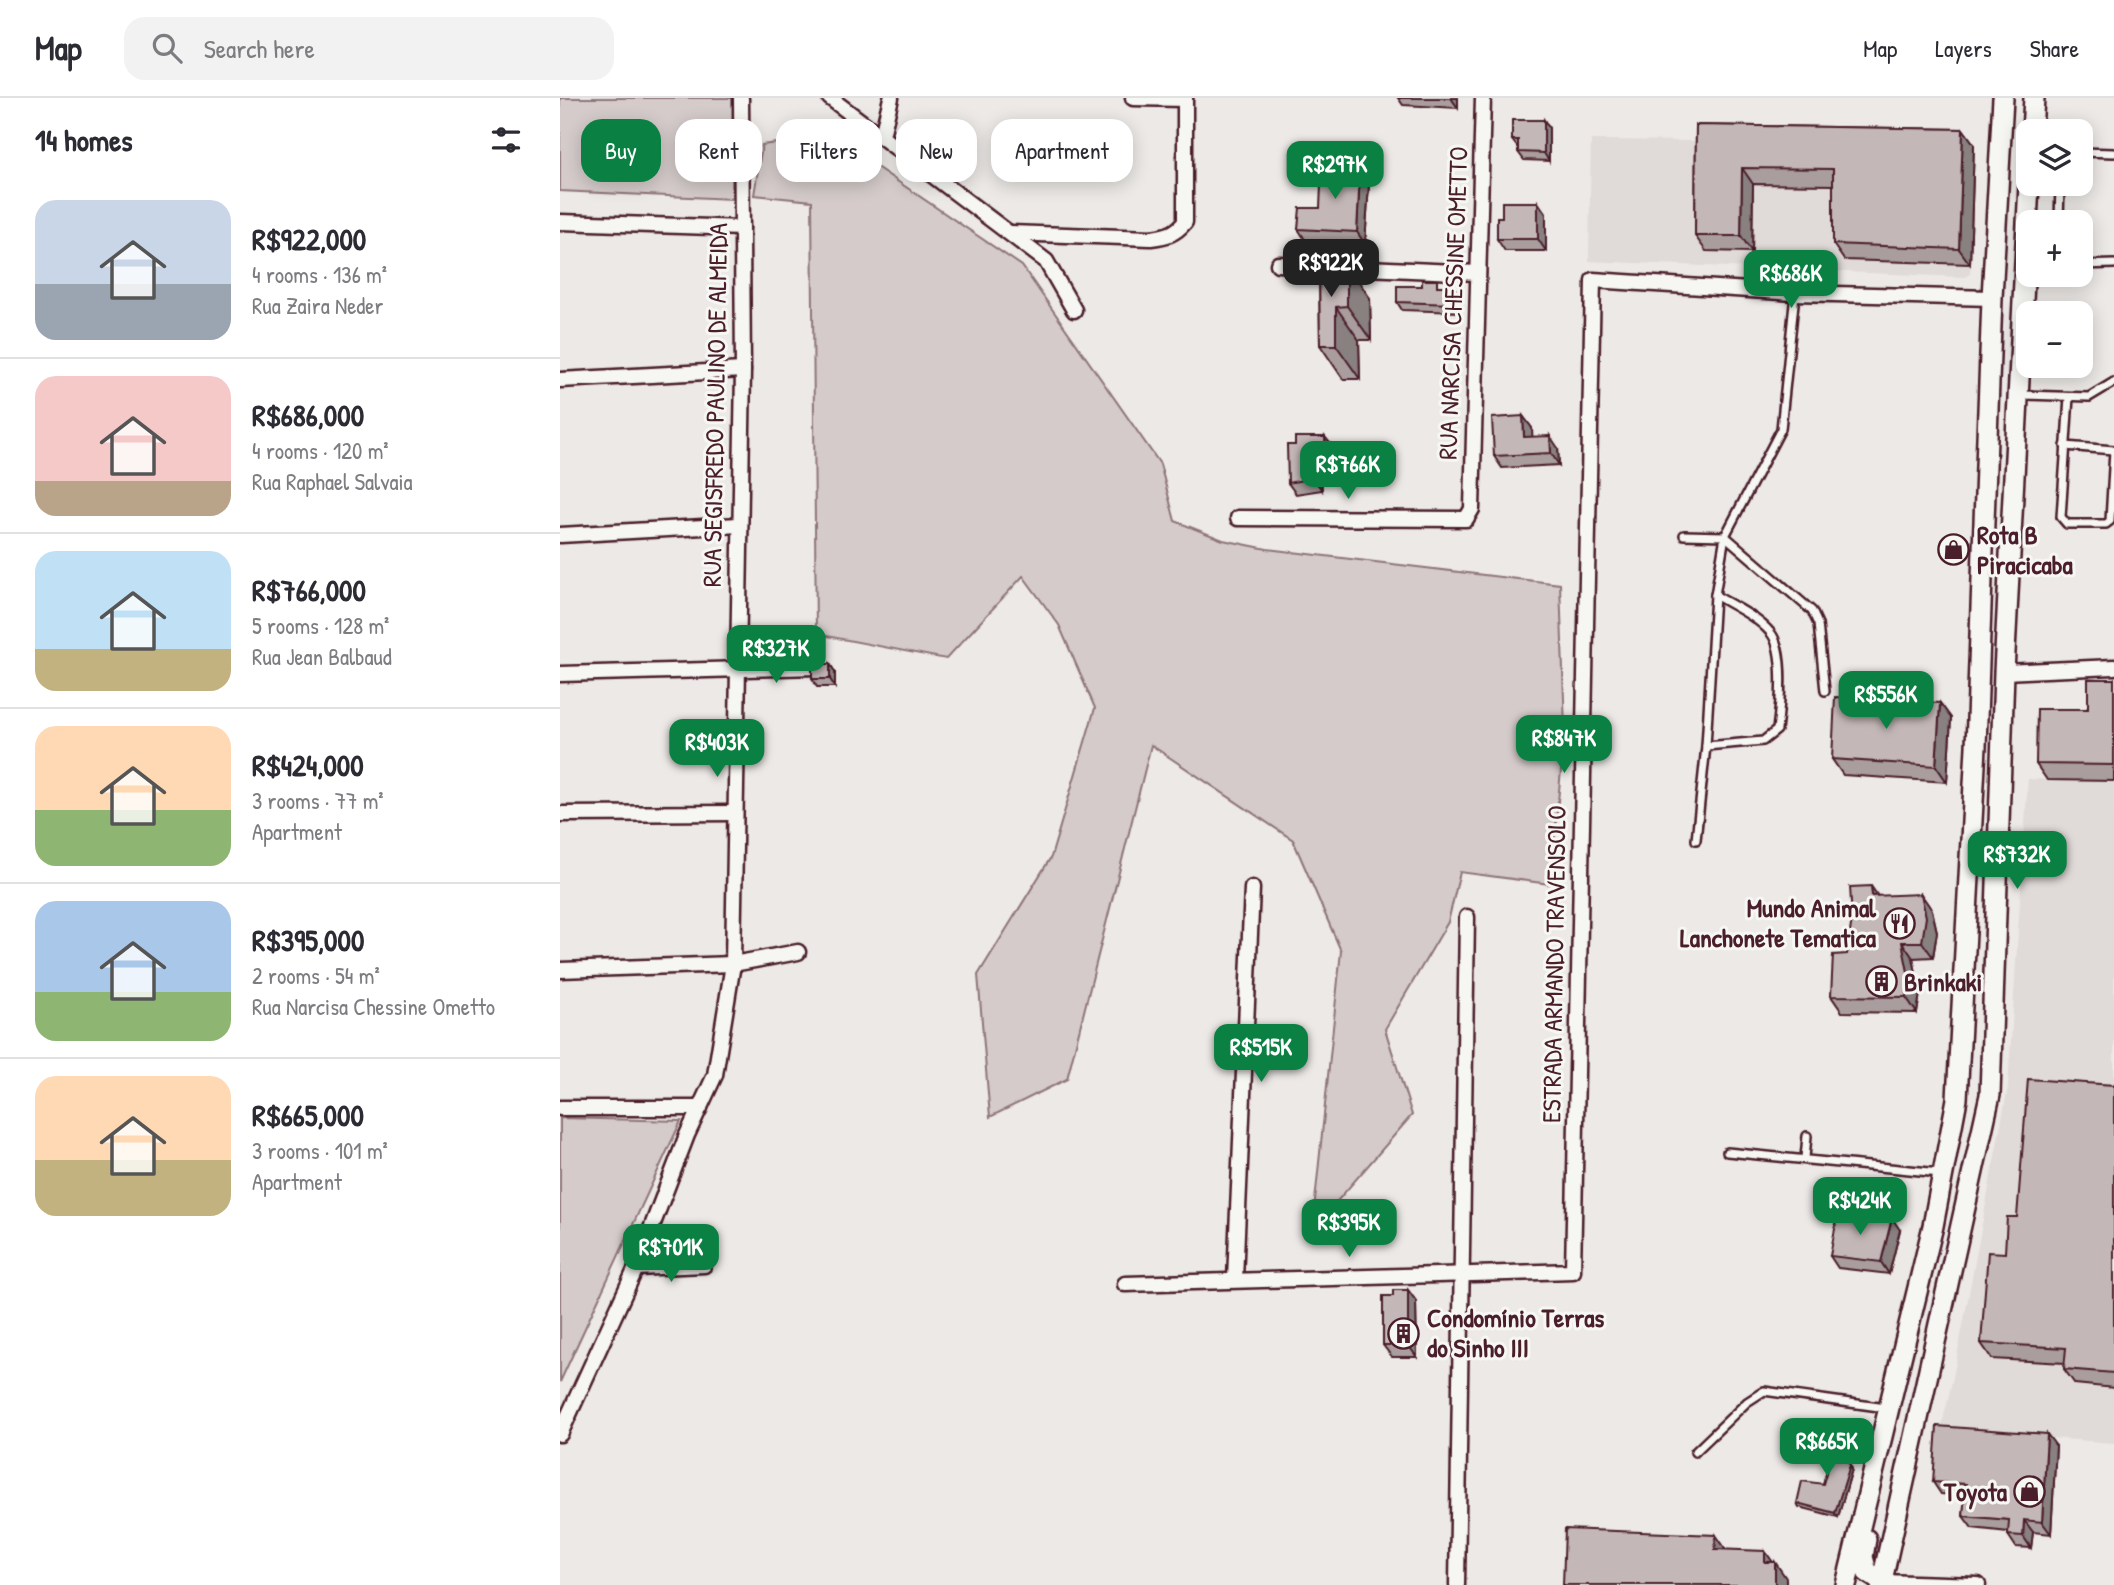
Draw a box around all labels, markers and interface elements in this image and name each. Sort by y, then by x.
search box [124,17,614,80]
text: Map [35,26,82,70]
icon: search [148,29,186,67]
text: Search here [204,31,315,66]
text: Map [1863,32,1897,64]
text: Layers [1935,32,1992,64]
text: Share [2030,32,2079,64]
chip: Buy [581,119,661,182]
chip: Rent [675,119,762,182]
chip: Filters [776,119,882,182]
chip: New [896,119,977,182]
chip: Apartment [991,119,1133,182]
map controls [2016,119,2093,378]
button: layers [2016,119,2093,196]
text: 14 homes [35,120,133,160]
icon: filters [487,121,525,159]
pin: R$297K [1278,141,1392,201]
street label: RUA NARCISA CHESSINE OMETTO [1430,146,1475,460]
text: R$297K [1303,148,1367,179]
button: + [2016,210,2093,287]
text: R$922,000 [252,219,366,259]
street label: RUA SEGISFREDO PAULINO DE ALMEIDA [694,222,735,587]
icon: home [91,228,175,312]
pin: R$922K [1274,240,1388,299]
text: R$922K [1299,246,1363,277]
pin: R$686K [1734,250,1848,310]
text: R$686K [1760,257,1822,288]
text: 4 rooms · 136 m² [252,259,387,290]
text: Rua Zaira Neder [252,290,383,321]
button: − [2016,301,2093,378]
text: R$686,000 [252,395,364,435]
icon: home [91,404,175,488]
text: 4 rooms · 120 m² [252,435,389,466]
pin: R$766K [1291,442,1405,501]
text: R$766K [1316,448,1380,479]
text: Rua Raphael Salvaia [252,466,413,497]
place label: Rota B Piracicaba [1977,517,2073,582]
shop icon: Rota B Piracicaba [1937,533,1971,567]
text: R$766,000 [252,570,366,610]
icon: home [91,579,175,663]
text: 5 rooms · 128 m² [252,610,389,641]
pin: R$327K [719,626,833,685]
text: R$327K [743,632,809,663]
text: Rua Jean Balbaud [252,641,392,672]
pin: R$556K [1829,672,1943,731]
text: R$556K [1855,678,1917,709]
pin: R$847K [1507,716,1621,775]
pin: R$403K [660,720,774,779]
text: R$847K [1532,722,1596,753]
text: R$403K [685,726,749,757]
text: R$424,000 [252,745,364,785]
icon: home [91,754,175,838]
text: 3 rooms · 77 m² [252,785,384,816]
street label: ESTRADA ARMANDO TRAVENSOLO [1533,805,1574,1123]
text: Apartment [252,816,342,847]
pin: R$732K [1960,832,2074,891]
text: R$732K [1984,838,2050,869]
place label: Mundo Animal Lanchonete Tematica [1680,890,1877,955]
restaurant icon: Mundo Animal Lanchonete Tematica [1882,906,1916,940]
text: R$395,000 [252,920,364,960]
icon: home [91,929,175,1013]
text: 2 rooms · 54 m² [252,960,380,991]
place label: Brinkaki [1904,964,1982,999]
building icon: Brinkaki [1864,965,1898,999]
text: Rua Narcisa Chessine Ometto [252,991,495,1022]
pin: R$515K [1204,1024,1318,1084]
text: R$515K [1230,1031,1292,1062]
text: R$665,000 [252,1095,364,1135]
icon: home [91,1104,175,1188]
text: 3 rooms · 101 m² [252,1135,388,1166]
text: Apartment [252,1166,342,1197]
pin: R$424K [1803,1178,1917,1237]
text: R$424K [1829,1184,1891,1215]
pin: R$395K [1292,1200,1406,1259]
text: R$395K [1318,1206,1380,1237]
pin: R$701K [614,1224,728,1284]
text: R$701K [639,1231,703,1262]
place label: Condomínio Terras do Sinho III [1427,1300,1604,1365]
building icon: Condomínio Terras do Sinho III [1387,1316,1421,1350]
pin: R$665K [1770,1418,1884,1478]
text: R$665K [1796,1425,1858,1456]
place label: Toyota [1943,1474,2008,1510]
shop icon: Toyota [2013,1475,2047,1509]

